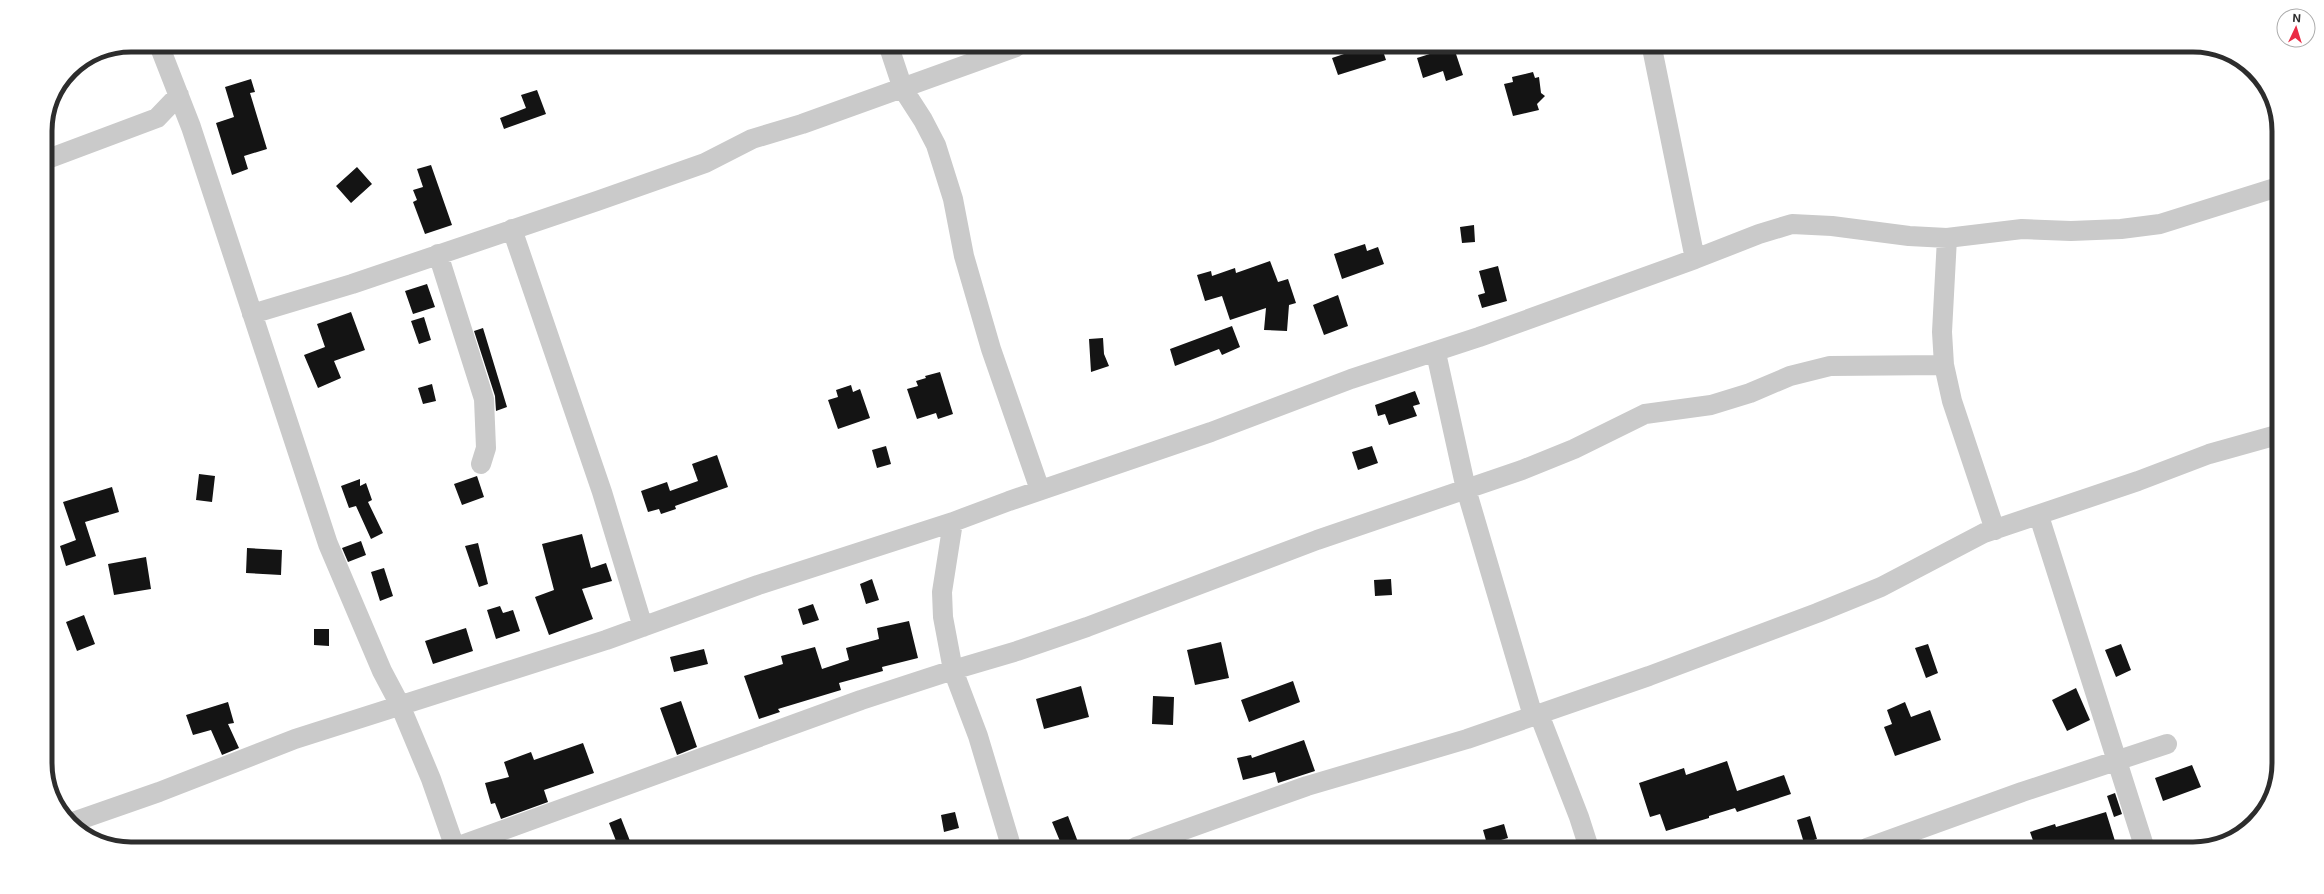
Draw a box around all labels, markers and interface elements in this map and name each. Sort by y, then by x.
north arrow [2276,8,2316,48]
text: N [2292,11,2301,25]

